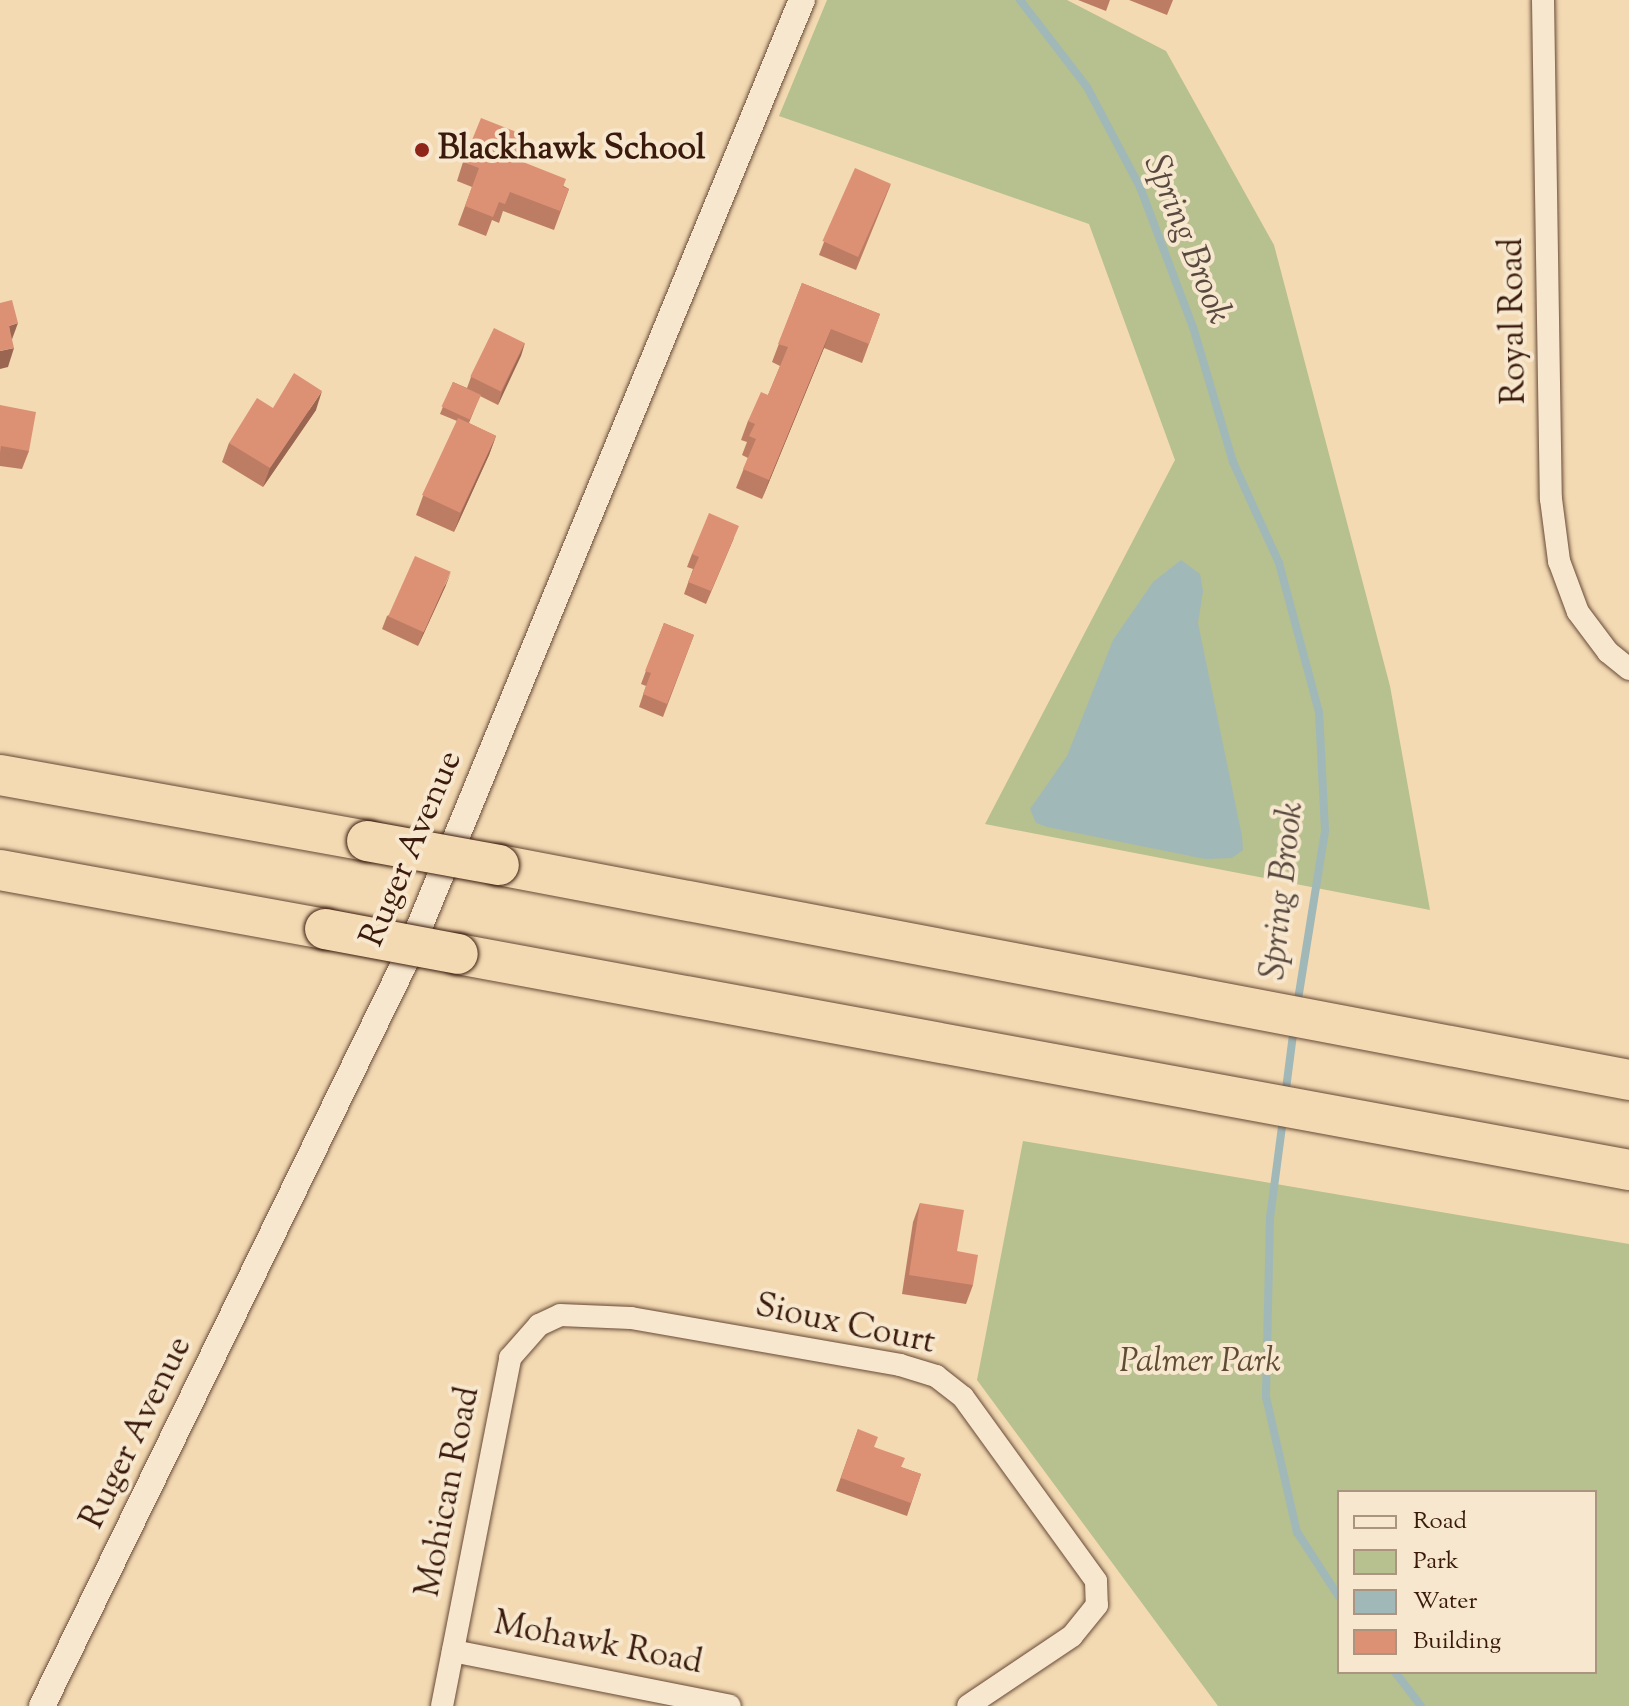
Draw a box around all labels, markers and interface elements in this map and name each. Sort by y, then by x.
place label: Blackhawk School [438,130,705,170]
marker: Blackhawk School [413,141,431,159]
water label: Spring Brook [1133,149,1239,331]
street label: Royal Road [1492,237,1536,405]
street label: Ruger Avenue [352,745,472,953]
water label: Spring Brook [1253,800,1315,982]
street label: Sioux Court [751,1286,939,1364]
street label: Ruger Avenue [73,1330,201,1536]
park label: Palmer Park [1119,1343,1281,1383]
street label: Mohican Road [409,1383,489,1601]
legend [1337,1490,1597,1674]
text: Road [1413,1505,1467,1539]
text: Park [1413,1545,1459,1579]
text: Water [1413,1585,1477,1619]
street label: Mohawk Road [490,1604,706,1684]
text: Building [1413,1625,1501,1659]

